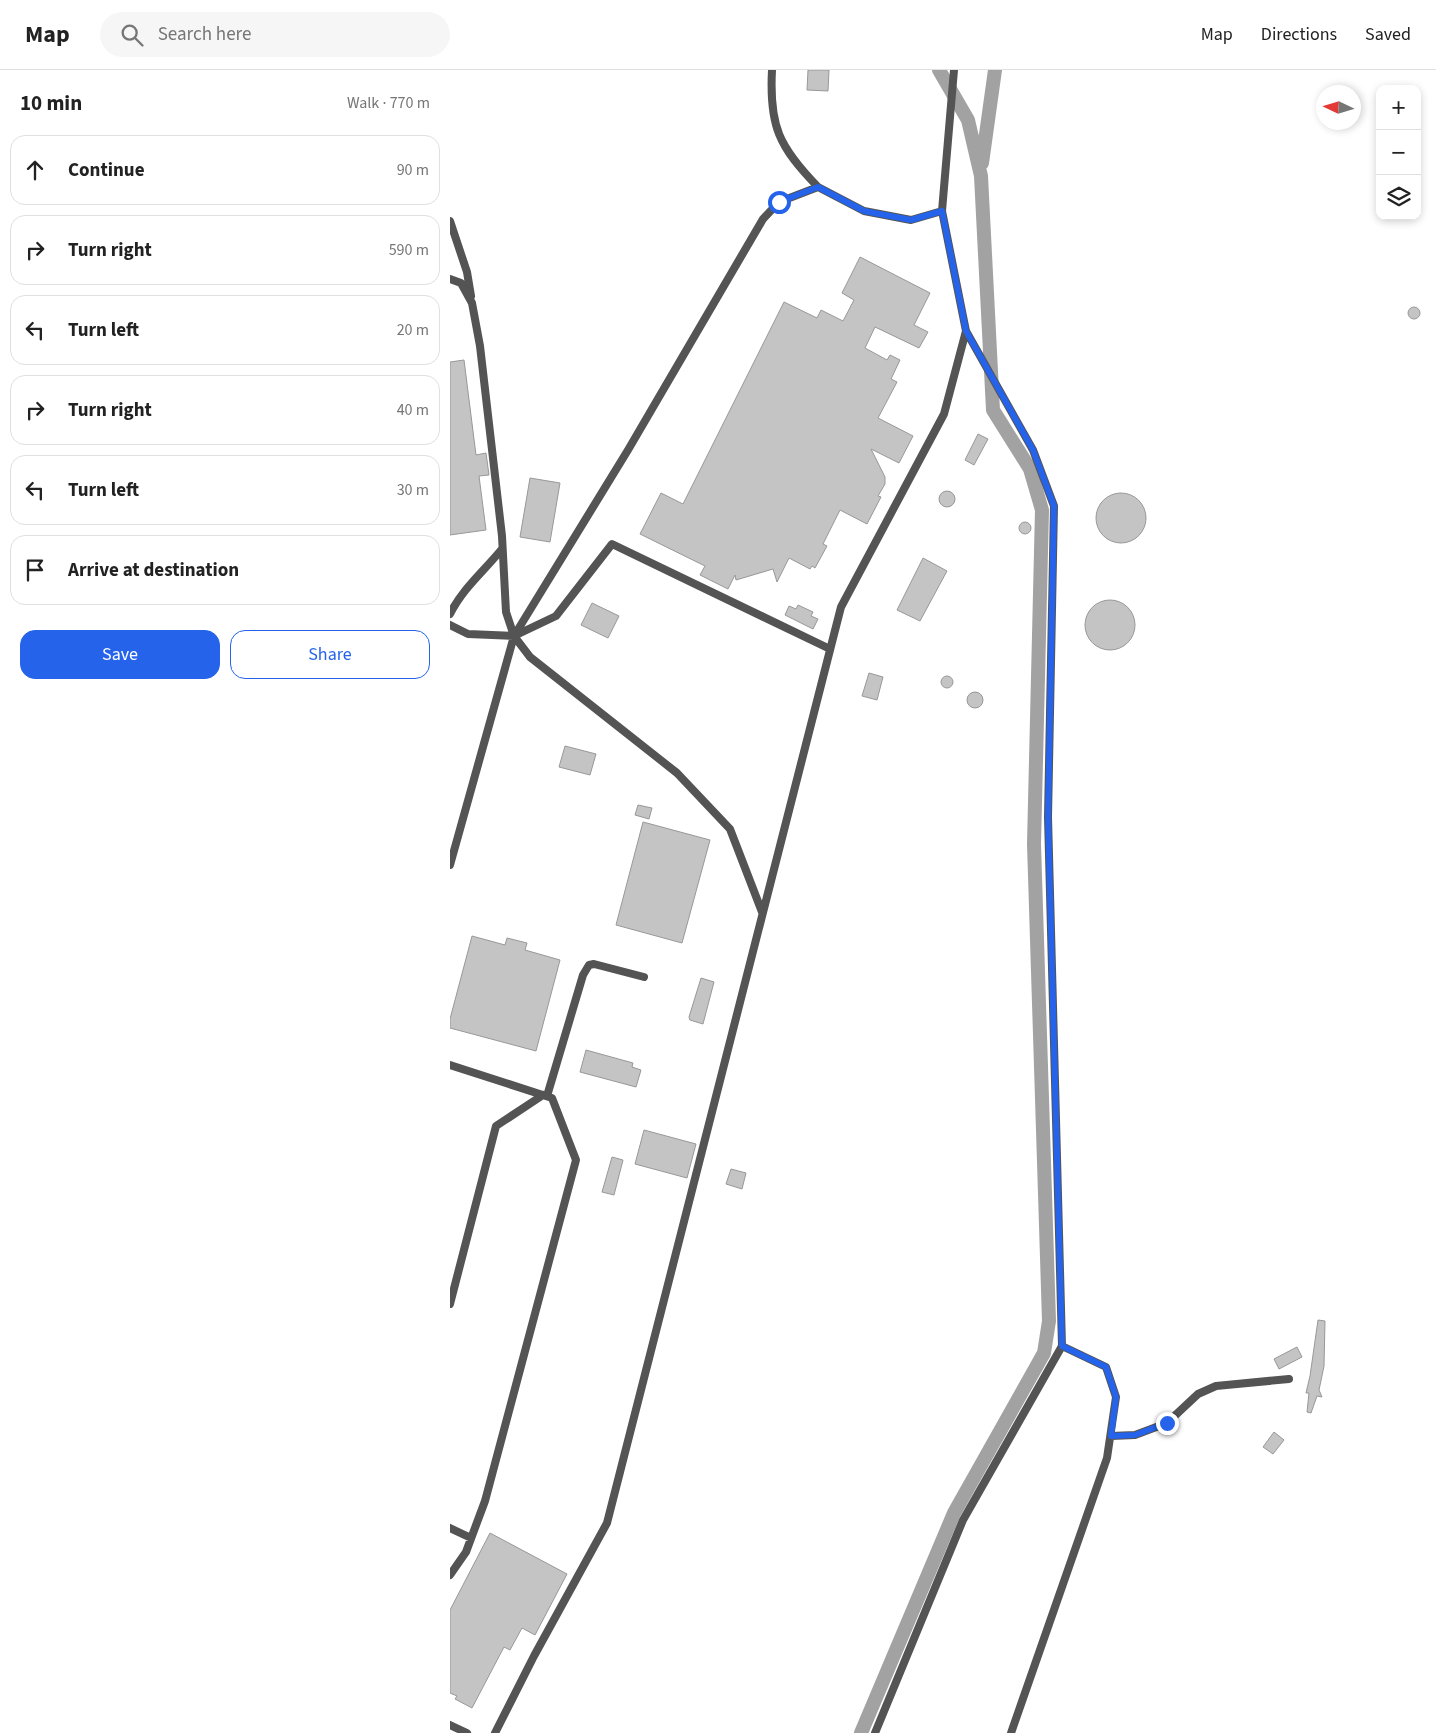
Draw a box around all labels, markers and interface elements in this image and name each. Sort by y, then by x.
search box [100,12,450,57]
text: Map [25,17,70,52]
icon: search [118,21,146,49]
text: Search here [158,21,251,48]
text: Map [1201,22,1233,47]
text: Directions [1261,22,1337,47]
text: Saved [1365,22,1411,47]
north arrow [1316,85,1361,130]
map controls [1376,85,1421,220]
button: + [1376,85,1421,130]
text: 10 min [20,88,82,118]
text: Walk · 770 m [347,92,430,114]
button: − [1376,130,1421,175]
icon: ahead [21,156,49,184]
text: Continue [68,157,145,184]
text: 90 m [397,159,429,181]
button: layers [1376,175,1421,220]
route start [768,191,791,214]
icon: right [21,236,49,264]
text: Turn right [68,237,152,264]
text: 590 m [389,239,429,261]
icon: left [21,316,49,344]
text: Turn left [68,317,139,344]
text: 20 m [397,319,429,341]
icon: right [21,396,49,424]
text: Turn right [68,397,152,424]
text: 40 m [397,399,429,421]
icon: left [21,476,49,504]
text: Turn left [68,477,139,504]
text: 30 m [397,479,429,501]
icon: arrive [21,556,49,584]
text: Arrive at destination [68,557,239,584]
button: Save [20,630,220,679]
button: Share [230,630,430,679]
route end [1156,1412,1179,1435]

